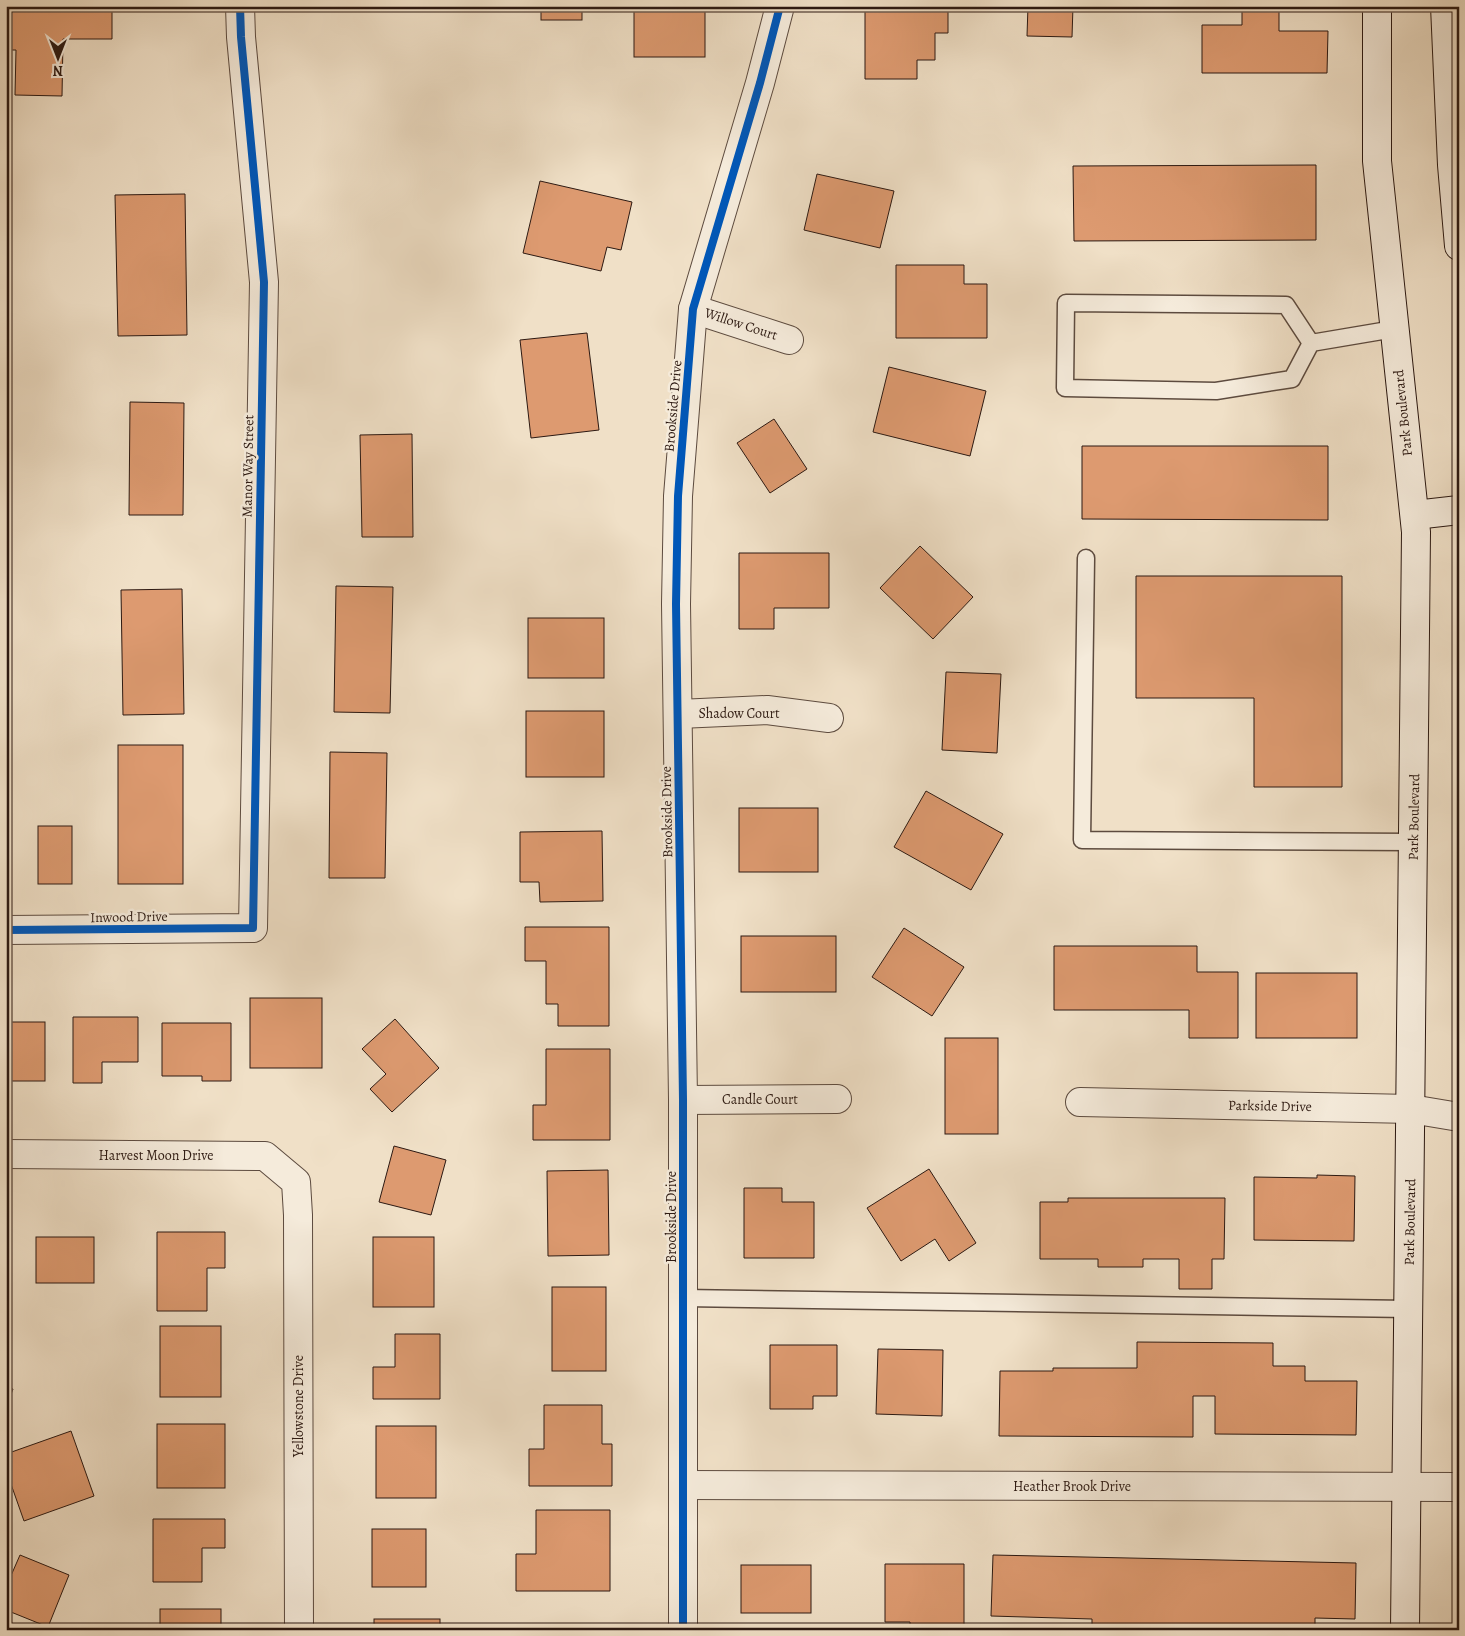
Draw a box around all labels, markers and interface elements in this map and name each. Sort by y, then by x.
north arrow [32,32,82,82]
text: N [53,61,63,80]
street label: Willow Court [701,303,780,345]
street label: Brookside Drive [660,359,686,453]
street label: Park Boulevard [1389,368,1417,457]
street label: Manor Way Street [238,414,258,517]
street label: Shadow Court [698,704,780,723]
street label: Brookside Drive [657,766,677,858]
street label: Park Boulevard [1404,773,1424,861]
street label: Inwood Drive [90,907,168,927]
street label: Candle Court [722,1090,798,1109]
street label: Parkside Drive [1228,1096,1312,1116]
street label: Harvest Moon Drive [98,1146,214,1165]
street label: Brookside Drive [662,1171,681,1263]
street label: Park Boulevard [1400,1178,1420,1266]
street label: Yellowstone Drive [289,1355,308,1458]
street label: Heather Brook Drive [1013,1477,1131,1496]

